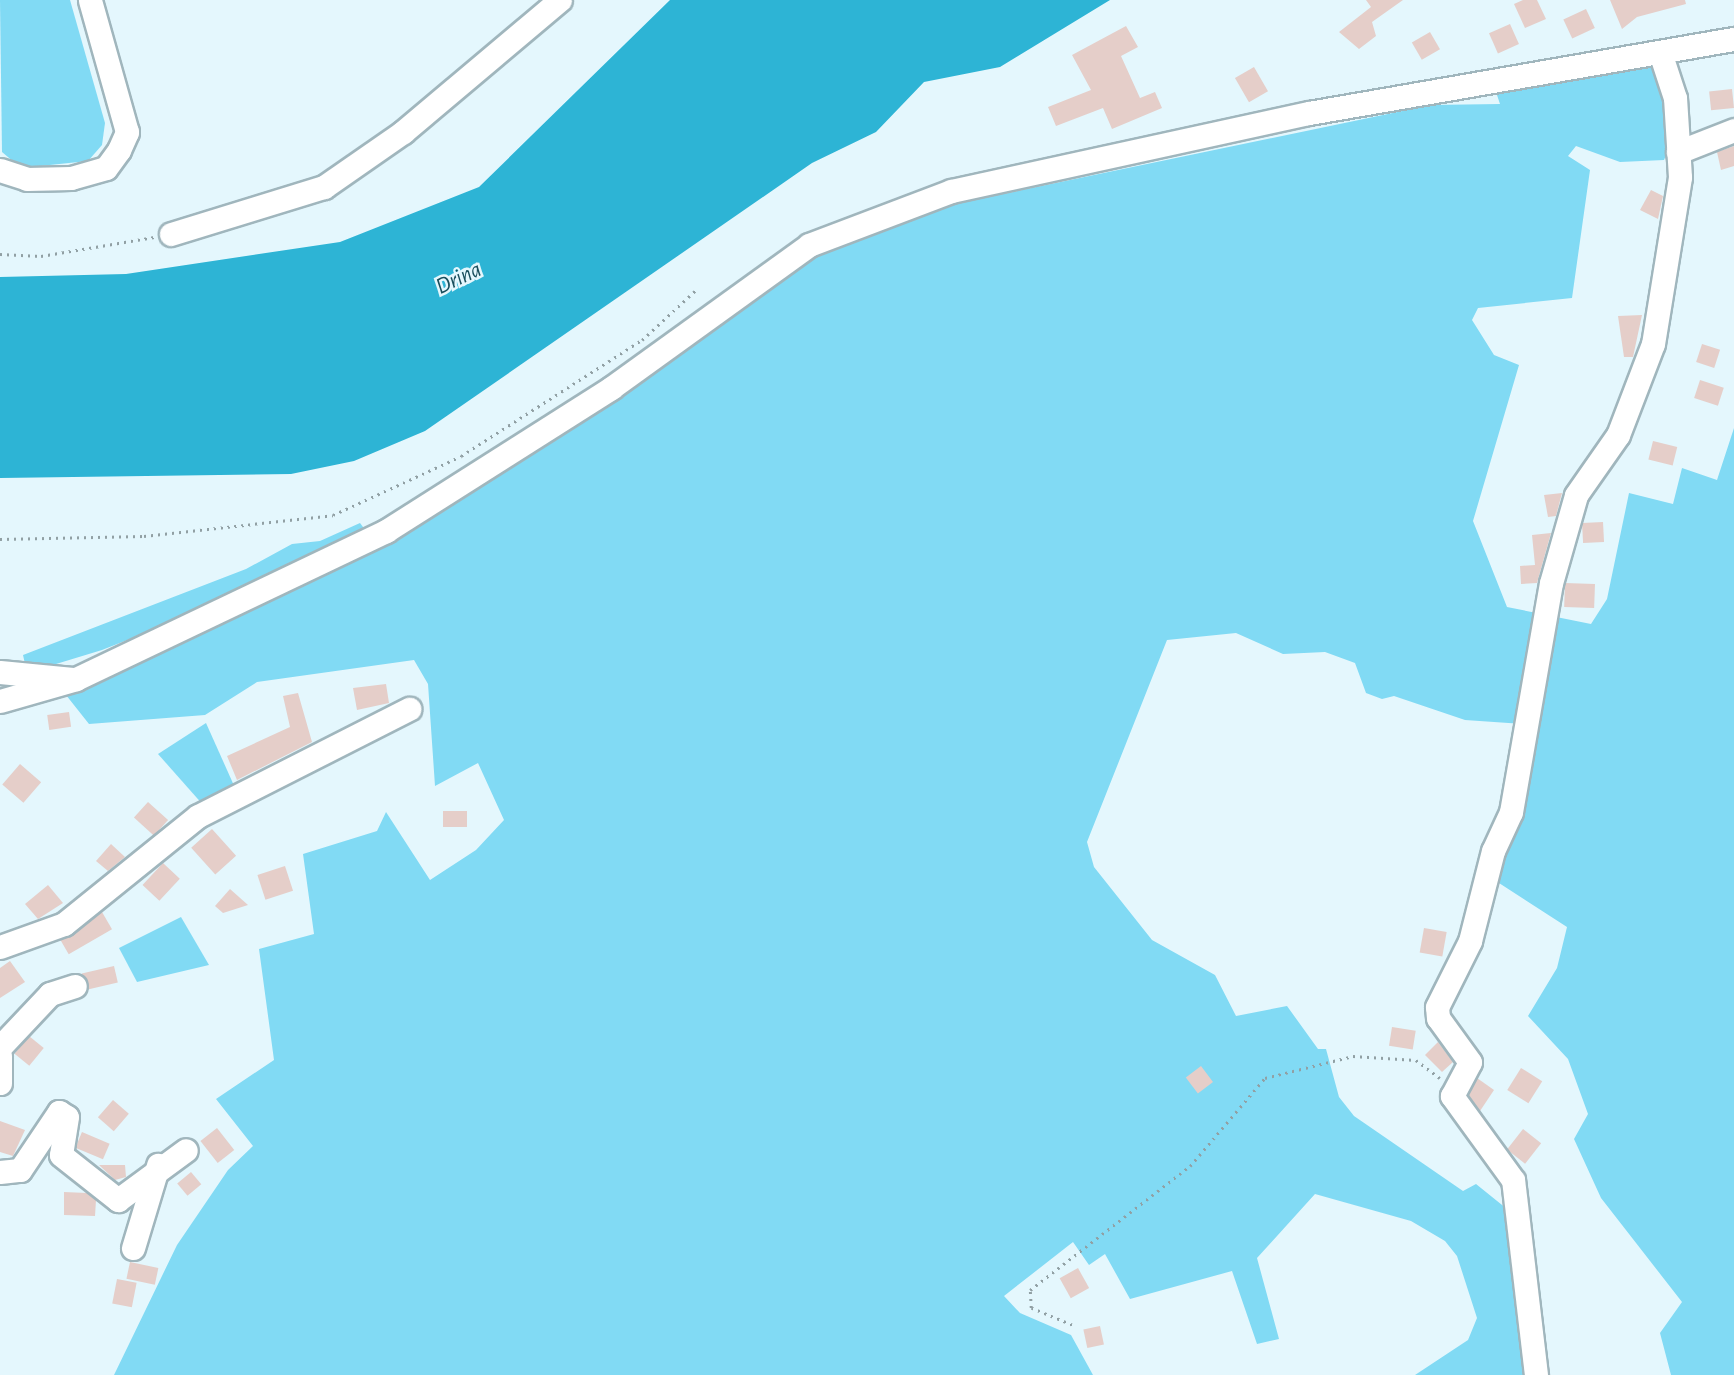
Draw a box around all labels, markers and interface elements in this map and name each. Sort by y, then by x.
water label: Drina [432,256,486,302]

